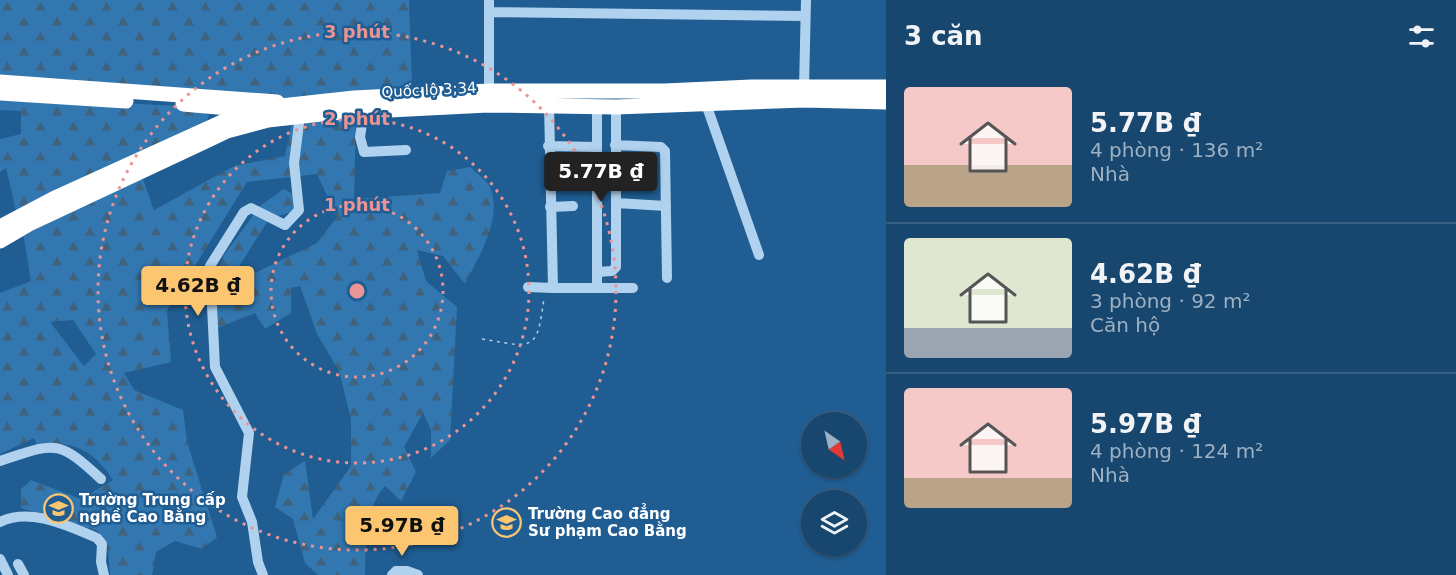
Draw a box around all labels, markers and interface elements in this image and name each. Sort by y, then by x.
icon: filters [1405,20,1438,53]
text: 3 phút [324,21,390,42]
text: 3 căn [904,21,983,51]
street label: Quốc lộ 3;34 [381,79,477,101]
text: 2 phút [324,108,390,129]
text: 5.77B ₫ [1090,108,1201,138]
icon: home [952,111,1024,183]
text: 4 phòng · 136 m² [1090,138,1263,162]
pin: 5.77B ₫ [546,152,656,203]
text: 5.77B ₫ [558,159,644,183]
text: Nhà [1090,162,1130,186]
text: 1 phút [324,194,390,215]
text: 4.62B ₫ [1090,259,1201,289]
icon: home [952,262,1024,334]
pin: 4.62B ₫ [143,266,253,317]
text: 4.62B ₫ [155,273,241,297]
centre of rings [347,281,367,301]
text: 3 phòng · 92 m² [1090,289,1250,313]
text: Căn hộ [1090,313,1160,337]
text: 5.97B ₫ [1090,409,1201,439]
north arrow [801,412,867,478]
map controls [801,412,867,556]
icon: home [952,412,1024,484]
text: 4 phòng · 124 m² [1090,439,1263,463]
text: Nhà [1090,463,1130,487]
button: layers [801,490,867,556]
place label: Trường Trung cấp nghề Cao Bằng [79,491,226,526]
school or university icon: Trường Trung cấp nghề Cao Bằng [42,493,74,525]
place label: Trường Cao đẳng Sư phạm Cao Bằng [528,503,687,540]
pin: 5.97B ₫ [347,506,457,557]
school or university icon: Trường Cao đẳng Sư phạm Cao Bằng [491,507,523,539]
text: 5.97B ₫ [359,513,445,537]

